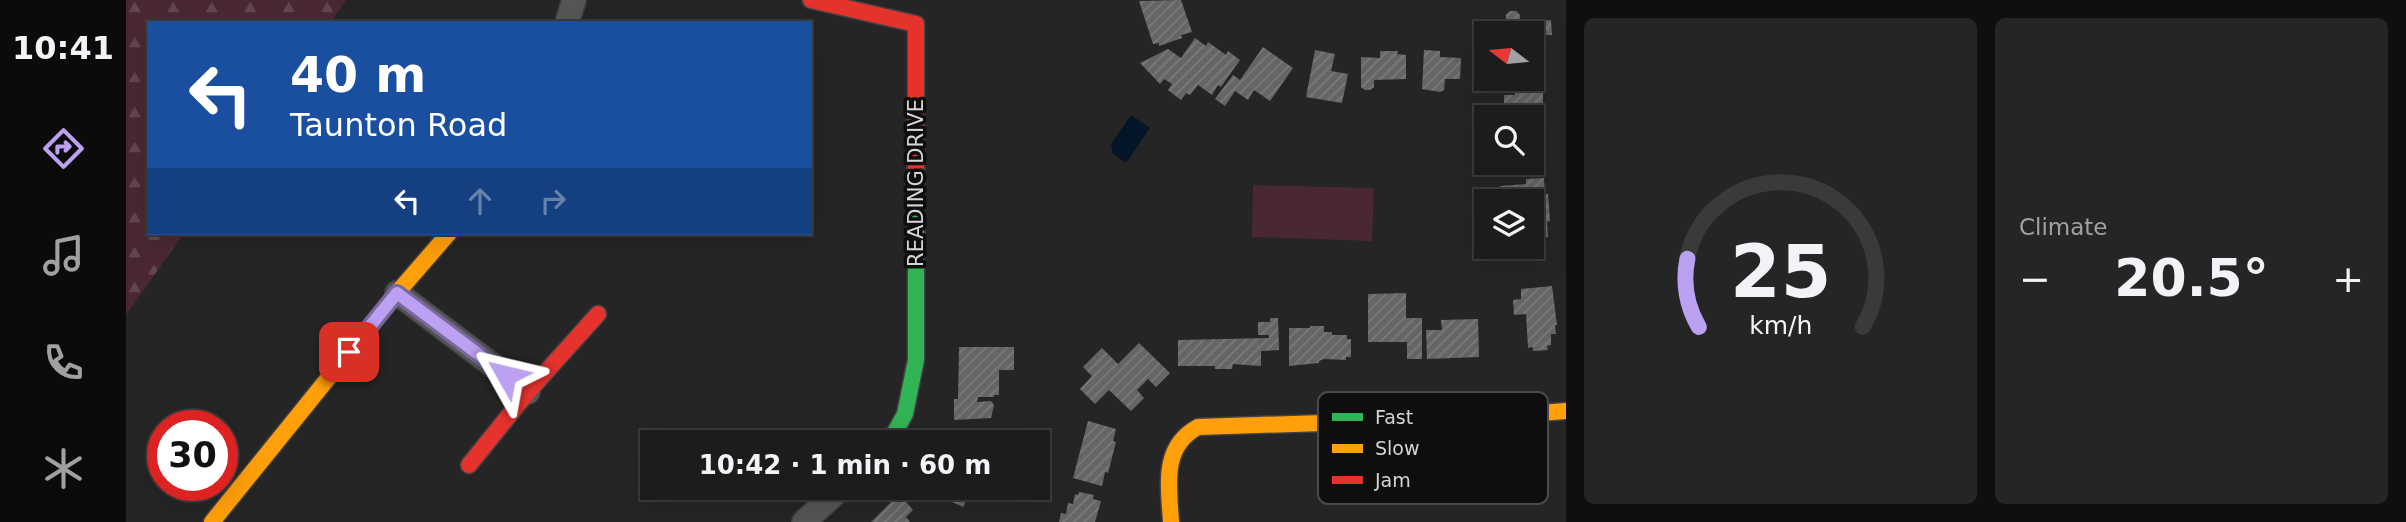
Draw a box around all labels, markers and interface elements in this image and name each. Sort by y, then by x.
north arrow [1474,21,1544,91]
map controls [1474,21,1544,259]
text: 10:41 [12,29,114,67]
text: 40 m [290,47,426,104]
icon: left [175,49,266,140]
street label: READING DRIVE [904,99,928,267]
button: search [1474,105,1544,175]
text: Taunton Road [290,106,507,144]
icon: directions [39,124,88,173]
icon: left [388,182,426,220]
icon: ahead [461,182,499,220]
icon: right [534,182,572,220]
button: layers [1474,189,1544,259]
text: Climate [2019,214,2108,240]
text: 25 [1730,229,1831,314]
icon: music [39,231,88,280]
text: 20.5° [2114,248,2269,308]
text: − [2019,257,2051,301]
text: + [2332,257,2364,301]
text: km/h [1749,311,1812,340]
pin [319,322,379,382]
icon: arrive [330,333,368,371]
icon: phone [39,338,88,387]
position arrow [469,338,543,412]
legend [1318,392,1548,504]
text: Fast [1375,406,1413,428]
speed limit sign: 30 [147,410,238,501]
text: Slow [1375,437,1420,459]
icon: climate [39,444,88,493]
text: 10:42 · 1 min · 60 m [699,450,991,480]
text: Jam [1374,469,1411,491]

